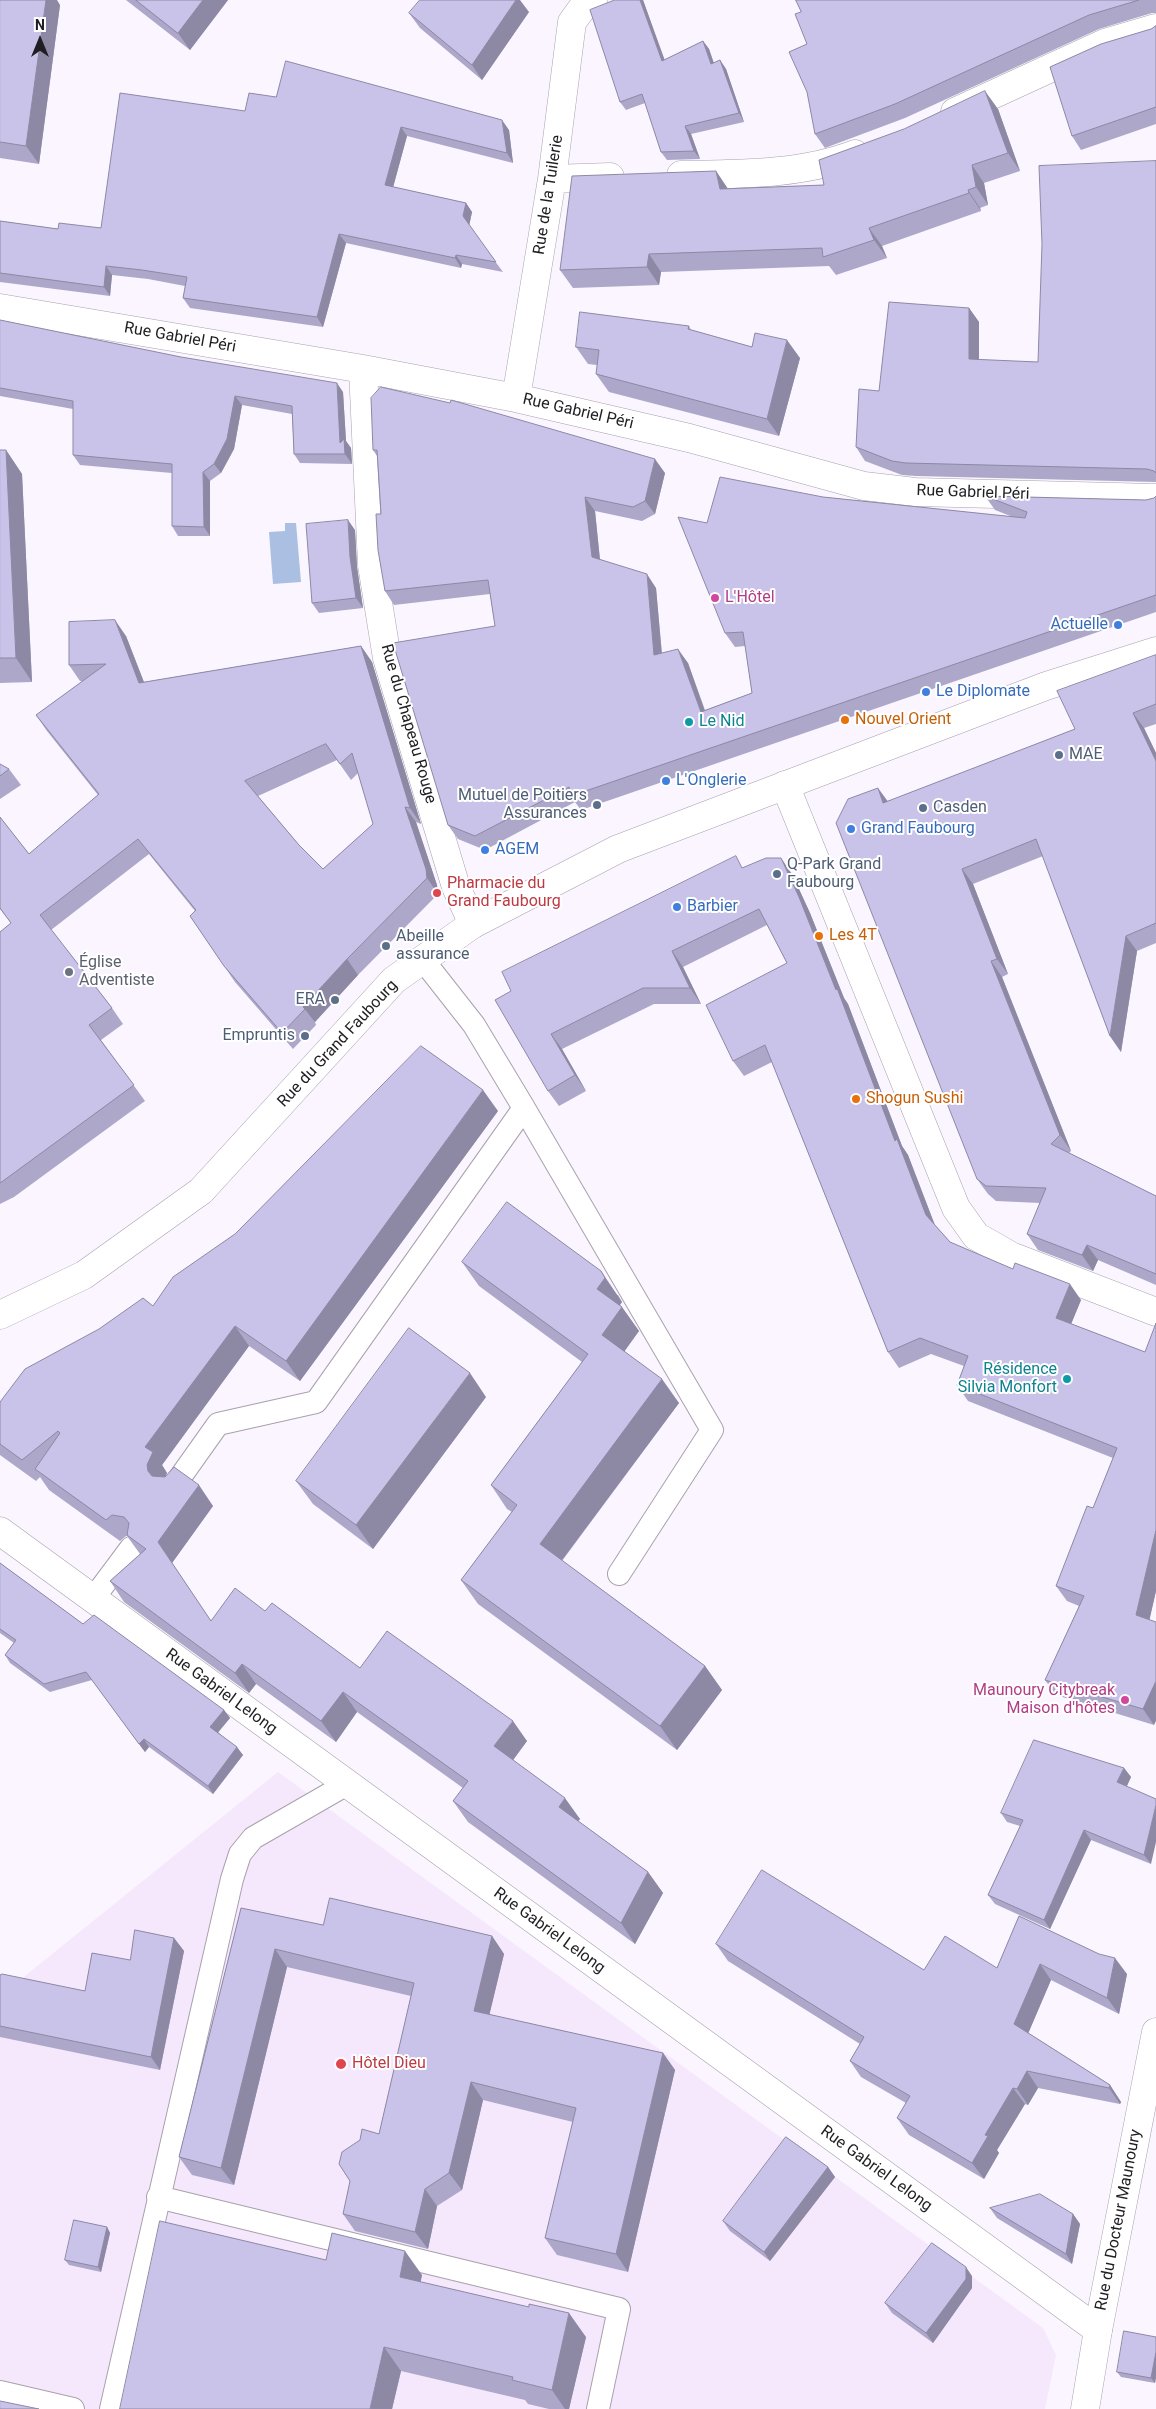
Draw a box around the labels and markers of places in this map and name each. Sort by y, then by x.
place label: L'Hôtel [725,588,775,608]
marker: L'Hôtel [709,592,721,604]
place label: Actuelle [1050,615,1108,635]
marker: Actuelle [1112,619,1124,631]
place label: Le Diplomate [936,682,1030,702]
marker: Le Diplomate [920,686,932,698]
place label: Nouvel Orient [855,710,951,730]
place label: Le Nid [699,712,744,732]
marker: Nouvel Orient [839,714,851,726]
marker: Le Nid [683,716,695,728]
place label: MAE [1069,745,1103,765]
marker: MAE [1053,749,1065,761]
place label: L'Onglerie [676,771,746,791]
marker: L'Onglerie [660,775,672,787]
place label: Mutuel de Poitiers Assurances [458,786,587,824]
place label: Casden [933,798,987,818]
marker: Mutuel de Poitiers Assurances [591,799,603,811]
marker: Casden [917,802,929,814]
place label: Grand Faubourg [861,819,975,839]
marker: Grand Faubourg [845,823,857,835]
place label: AGEM [495,840,539,860]
marker: AGEM [479,844,491,856]
place label: Q-Park Grand Faubourg [787,855,881,893]
marker: Q-Park Grand Faubourg [771,868,783,880]
place label: Pharmacie du Grand Faubourg [447,874,561,912]
marker: Pharmacie du Grand Faubourg [431,887,443,899]
place label: Barbier [687,897,738,917]
marker: Barbier [671,901,683,913]
place label: Les 4T [829,926,877,946]
place label: Abeille assurance [396,927,470,965]
marker: Les 4T [813,930,825,942]
marker: Abeille assurance [380,940,392,952]
place label: Église Adventiste [79,953,155,991]
marker: Église Adventiste [63,966,75,978]
place label: ERA [296,990,325,1010]
marker: ERA [329,994,341,1006]
place label: Empruntis [222,1026,295,1046]
marker: Empruntis [299,1030,311,1042]
place label: Shogun Sushi [866,1089,963,1109]
marker: Shogun Sushi [850,1093,862,1105]
place label: Résidence Silvia Monfort [958,1360,1057,1398]
marker: Résidence Silvia Monfort [1061,1373,1073,1385]
place label: Maunoury Citybreak Maison d'hôtes [973,1681,1115,1719]
marker: Maunoury Citybreak Maison d'hôtes [1119,1694,1131,1706]
place label: Hôtel Dieu [352,2054,426,2074]
marker: Hôtel Dieu [334,2057,348,2071]

